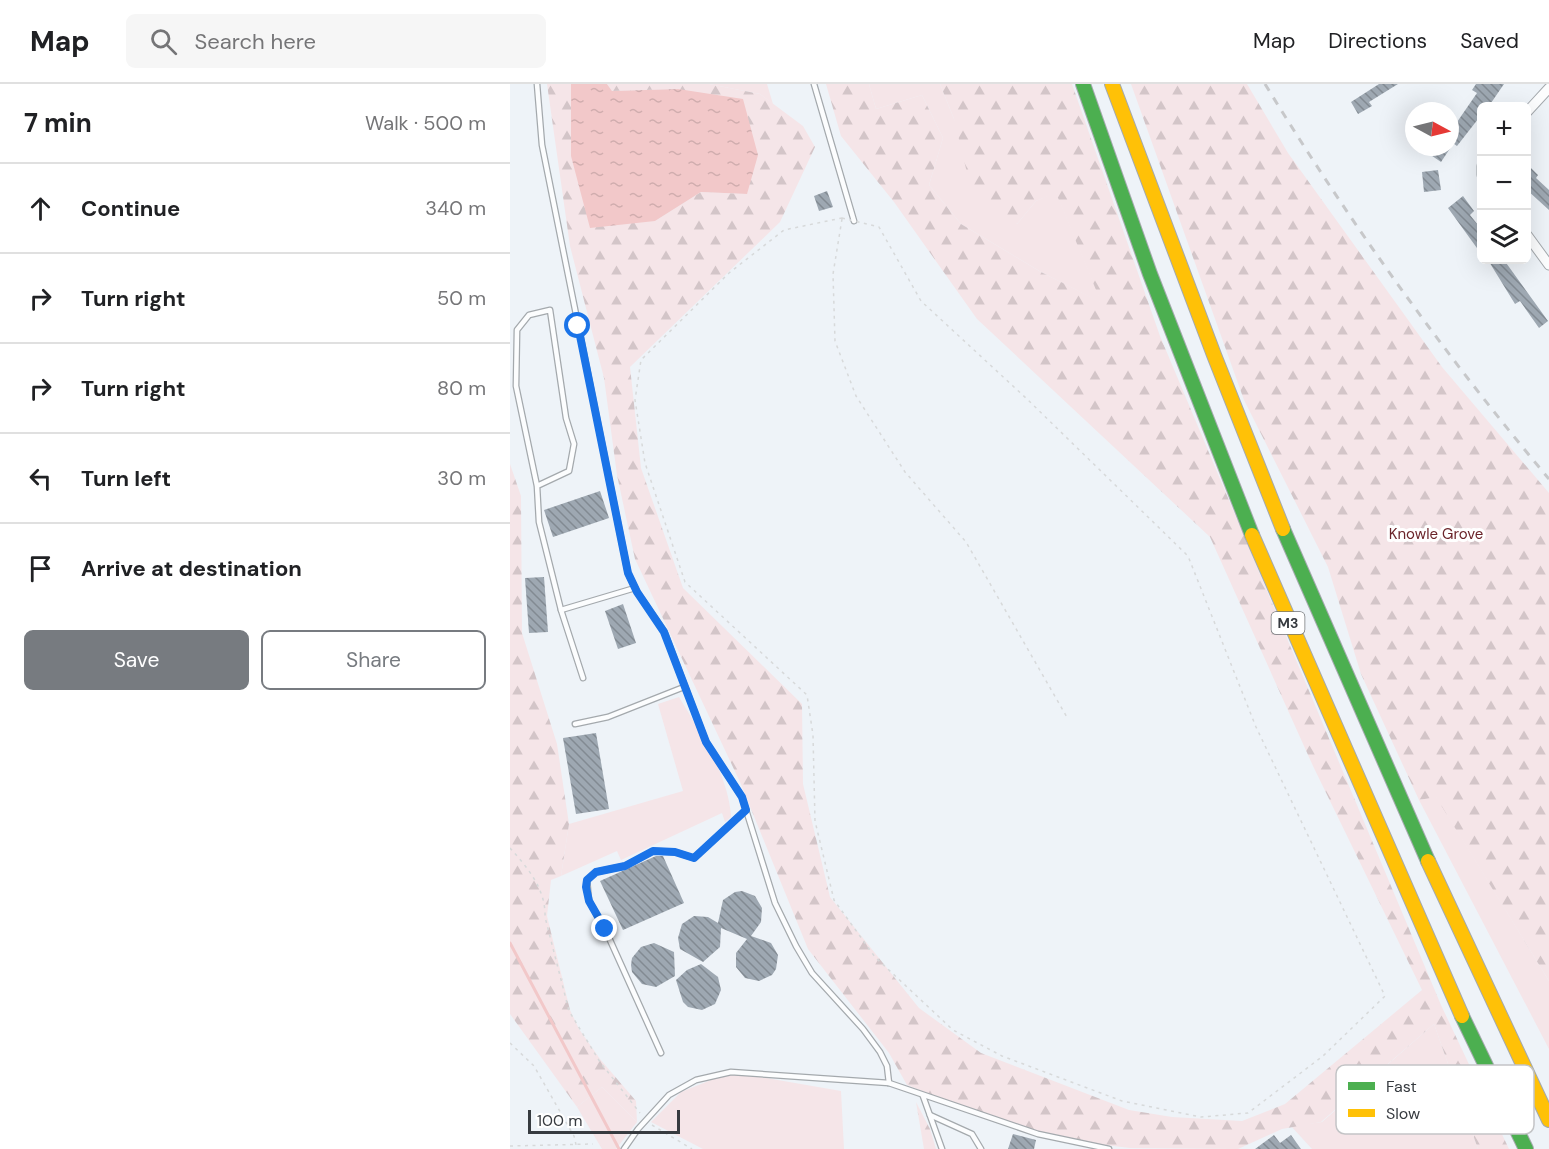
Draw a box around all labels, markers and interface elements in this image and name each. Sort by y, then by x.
search box [126,14,546,68]
text: Map [30,23,90,60]
icon: search [147,25,180,58]
text: Search here [195,27,316,56]
text: Map [1253,27,1295,55]
text: Directions [1328,27,1427,55]
text: Saved [1460,27,1519,55]
north arrow [1405,102,1459,156]
map controls [1477,102,1531,264]
button: + [1477,102,1531,156]
text: 7 min [24,106,92,140]
text: Walk · 500 m [365,110,486,136]
button: − [1477,156,1531,210]
icon: ahead [24,192,57,225]
text: Continue [81,194,180,223]
text: 340 m [425,195,486,221]
button: layers [1477,210,1531,264]
icon: right [24,282,57,315]
text: Turn right [81,284,186,313]
text: 50 m [437,285,486,311]
route start [564,312,590,338]
icon: right [24,372,57,405]
text: Turn right [81,374,186,403]
text: 80 m [437,375,486,401]
icon: left [24,462,57,495]
text: Turn left [81,464,171,493]
text: 30 m [437,465,486,491]
park label: Knowle Grove [1389,524,1483,544]
icon: arrive [24,552,57,585]
text: Arrive at destination [81,554,302,583]
road number: M3 [1272,612,1304,634]
button: Save [24,630,249,690]
button: Share [261,630,486,690]
route end [591,915,617,941]
legend [1336,1065,1534,1134]
text: Fast [1386,1076,1417,1097]
text: Slow [1386,1103,1420,1124]
scale bar [528,1107,680,1134]
text: 100 m [537,1110,582,1131]

